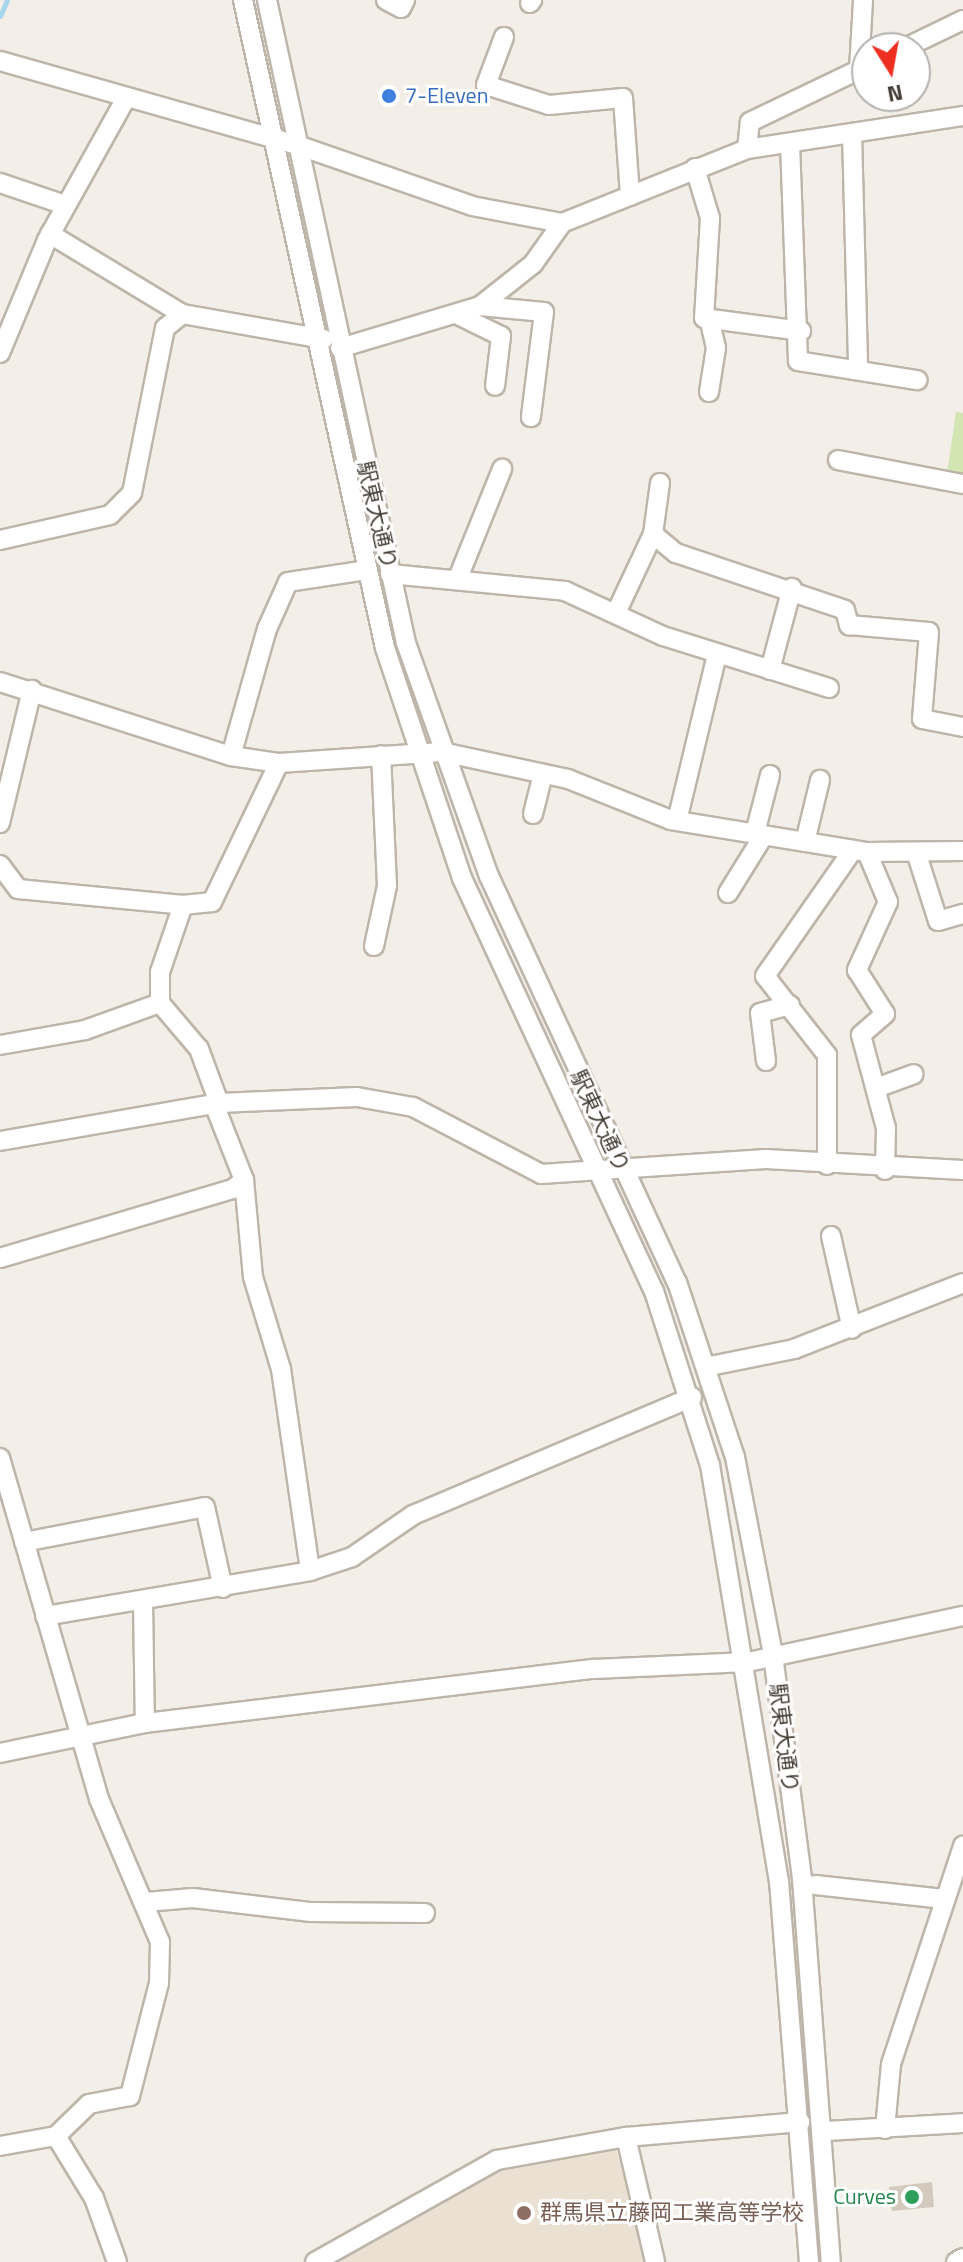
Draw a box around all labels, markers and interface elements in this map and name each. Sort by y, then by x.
north arrow [851,32,931,112]
text: N [884,75,906,112]
place label: 7-Eleven [405,83,488,109]
marker: 7-Eleven [380,87,398,105]
street label: 駅東大通り [352,458,402,572]
street label: 駅東大通り [565,1066,635,1176]
street label: 駅東大通り [764,1682,804,1794]
place label: Curves [833,2184,896,2210]
marker: Curves [903,2188,921,2206]
place label: 群馬県立藤岡工業高等学校 [540,2200,804,2226]
marker: 群馬県立藤岡工業高等学校 [515,2204,533,2222]

